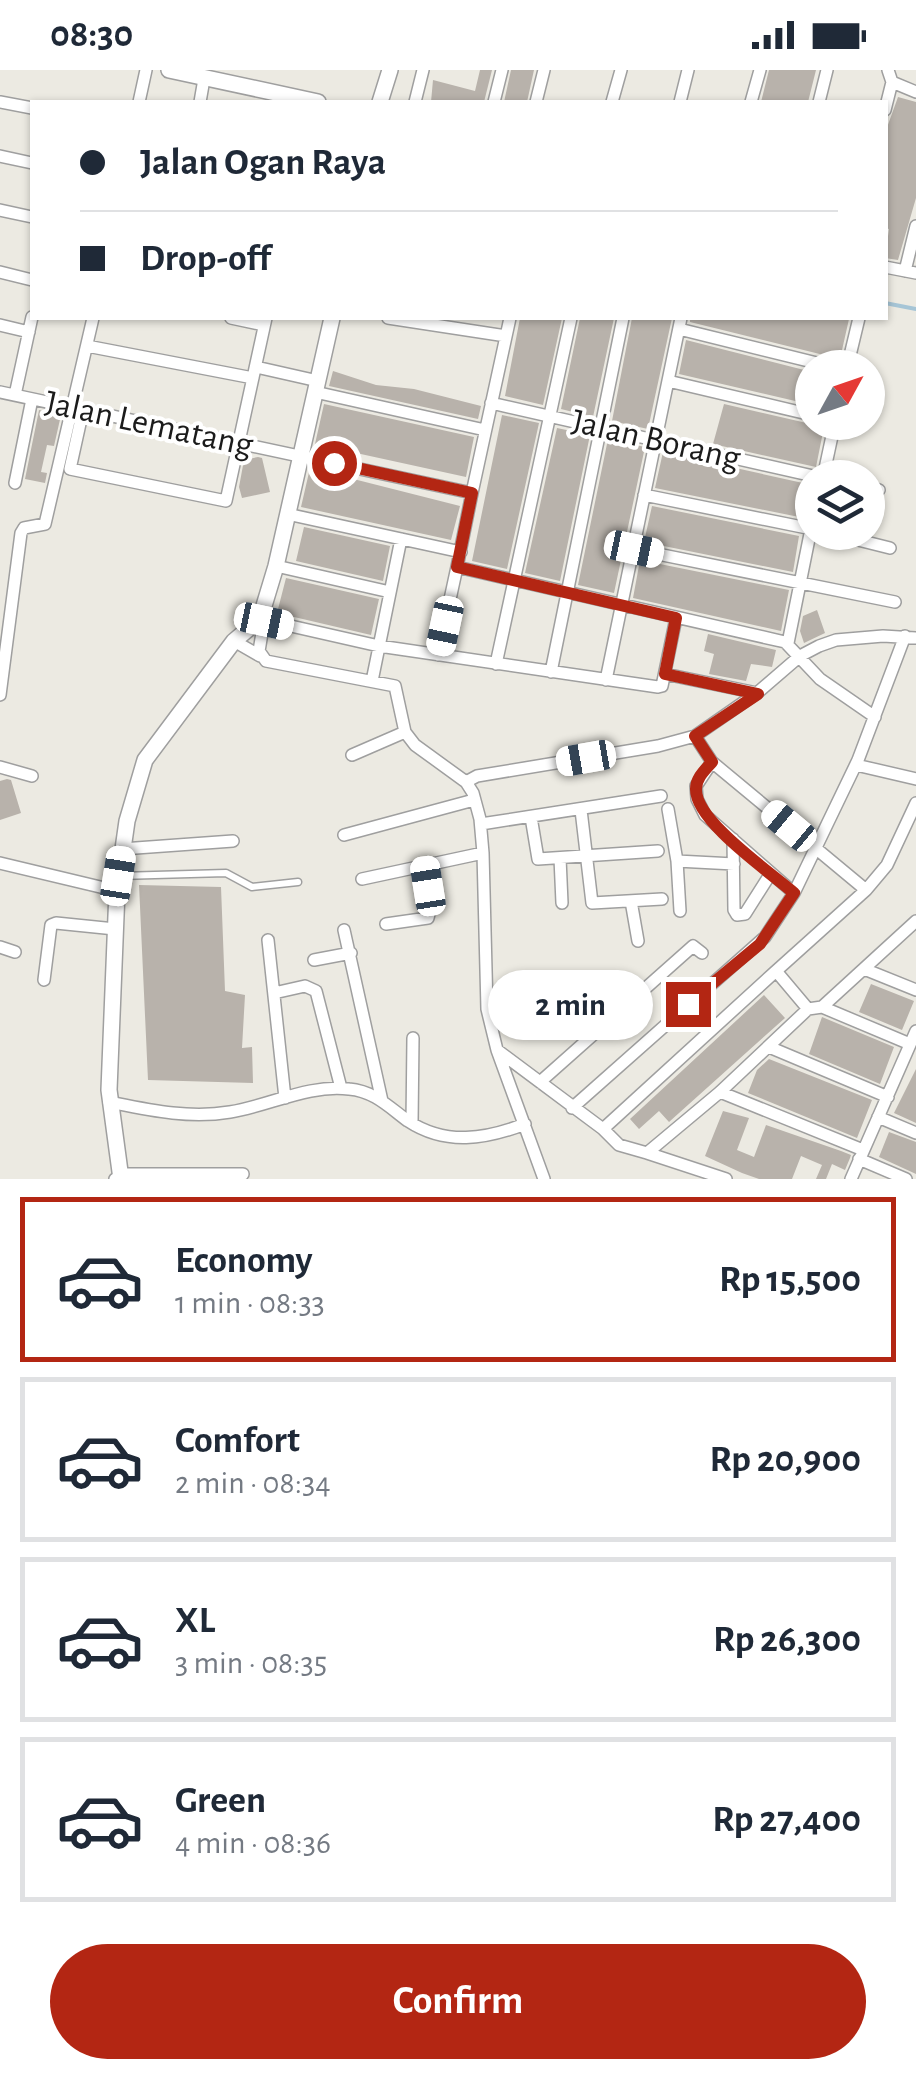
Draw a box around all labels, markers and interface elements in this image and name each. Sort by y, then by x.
text: 08:30 [50,16,133,54]
text: Jalan Ogan Raya [140,144,386,182]
text: Drop-off [140,240,271,278]
north arrow [795,350,885,440]
map controls [795,350,885,550]
street label: Jalan Lematang [42,385,256,463]
street label: Jalan Borang [568,404,744,476]
route start [312,441,357,486]
button: layers [795,460,885,550]
car [602,528,666,570]
car [424,594,466,658]
car [232,600,296,642]
car [554,738,618,778]
car [756,795,822,857]
car [98,844,138,908]
car [408,854,448,918]
callout: 2 min [488,969,653,1039]
route end [666,982,711,1027]
text: 2 min [535,989,606,1021]
icon: car [55,1235,145,1325]
text: Economy [175,1242,313,1280]
text: Rp 15,500 [719,1261,861,1299]
text: 1 min · 08:33 [175,1287,325,1319]
icon: car [55,1415,145,1505]
text: Comfort [175,1422,300,1460]
text: Rp 20,900 [710,1441,861,1479]
text: 2 min · 08:34 [175,1467,331,1499]
icon: car [55,1595,145,1685]
text: XL [175,1602,215,1640]
text: Rp 26,300 [713,1621,861,1659]
text: 3 min · 08:35 [175,1647,327,1679]
icon: car [55,1775,145,1865]
text: Green [175,1782,266,1820]
text: Rp 27,400 [712,1801,861,1839]
text: 4 min · 08:36 [175,1827,331,1859]
button: Confirm [50,1944,866,2059]

